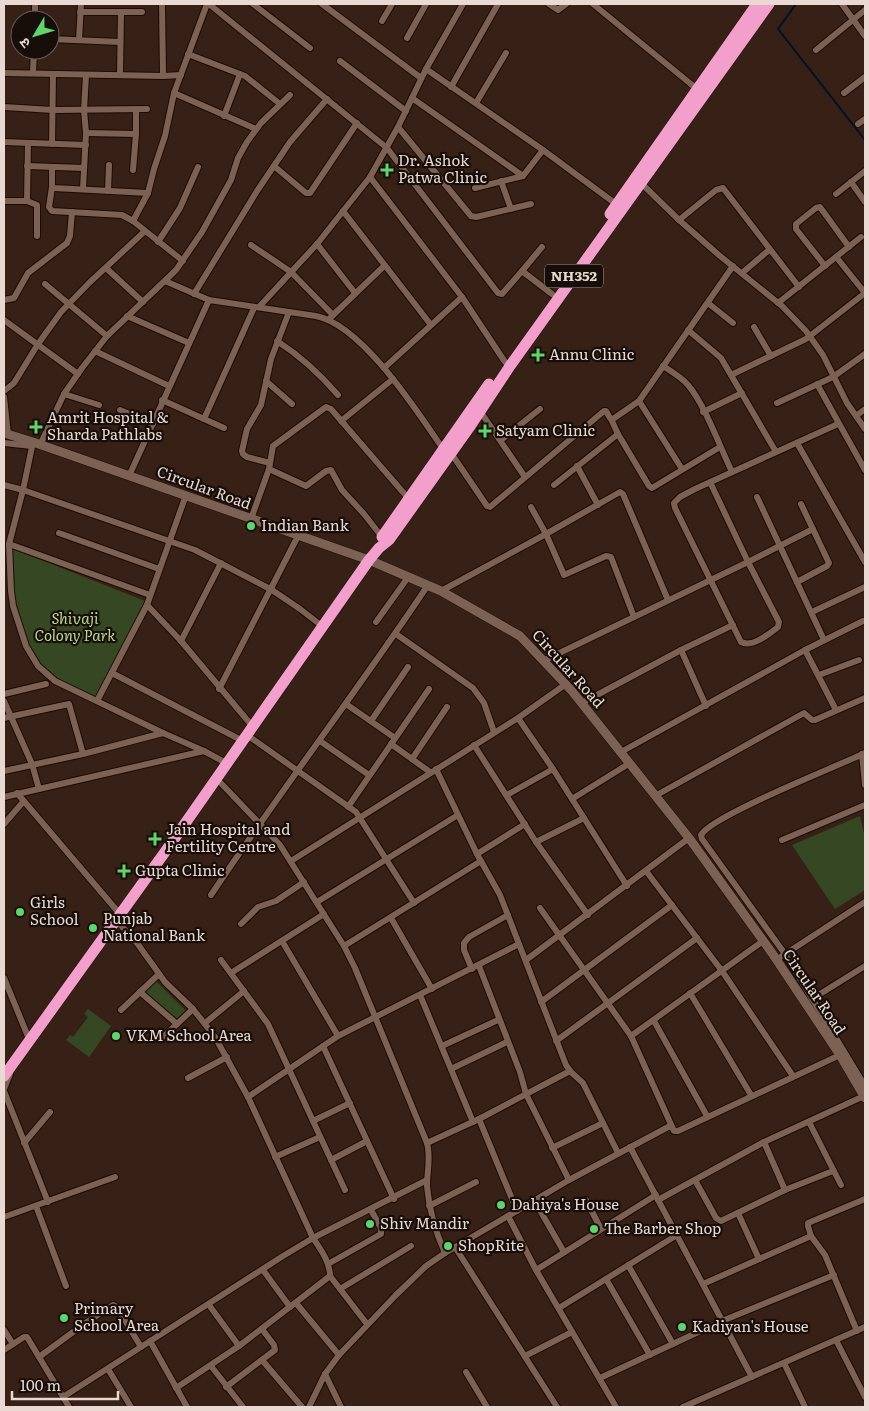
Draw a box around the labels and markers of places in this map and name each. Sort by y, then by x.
place label: Dr. Ashok Patwa Clinic [398,148,488,188]
marker: Dr. Ashok Patwa Clinic [380,163,394,177]
place label: Annu Clinic [549,342,635,365]
marker: Annu Clinic [531,348,545,362]
place label: Amrit Hospital & Sharda Pathlabs [47,405,169,445]
place label: Satyam Clinic [496,418,596,441]
marker: Amrit Hospital & Sharda Pathlabs [29,420,43,434]
marker: Satyam Clinic [478,424,492,438]
place label: Indian Bank [261,513,350,536]
marker: Indian Bank [245,520,257,532]
place label: Jain Hospital and Fertility Centre [166,817,290,857]
marker: Jain Hospital and Fertility Centre [148,832,162,846]
place label: Gupta Clinic [135,858,225,881]
marker: Gupta Clinic [117,864,131,878]
place label: Girls School [30,890,79,930]
marker: Girls School [14,906,26,918]
place label: Punjab National Bank [103,906,206,946]
marker: Punjab National Bank [87,922,99,934]
place label: VKM School Area [126,1023,252,1046]
marker: VKM School Area [110,1030,122,1042]
place label: Dahiya's House [511,1192,619,1215]
marker: Dahiya's House [495,1199,507,1211]
place label: Shiv Mandir [380,1211,469,1234]
place label: The Barber Shop [604,1216,721,1239]
marker: Shiv Mandir [364,1218,376,1230]
marker: The Barber Shop [588,1223,600,1235]
place label: ShopRite [458,1233,524,1256]
marker: ShopRite [442,1240,454,1252]
place label: Primary School Area [74,1296,160,1336]
marker: Primary School Area [58,1312,70,1324]
place label: Kadiyan's House [692,1314,809,1337]
marker: Kadiyan's House [676,1321,688,1333]

